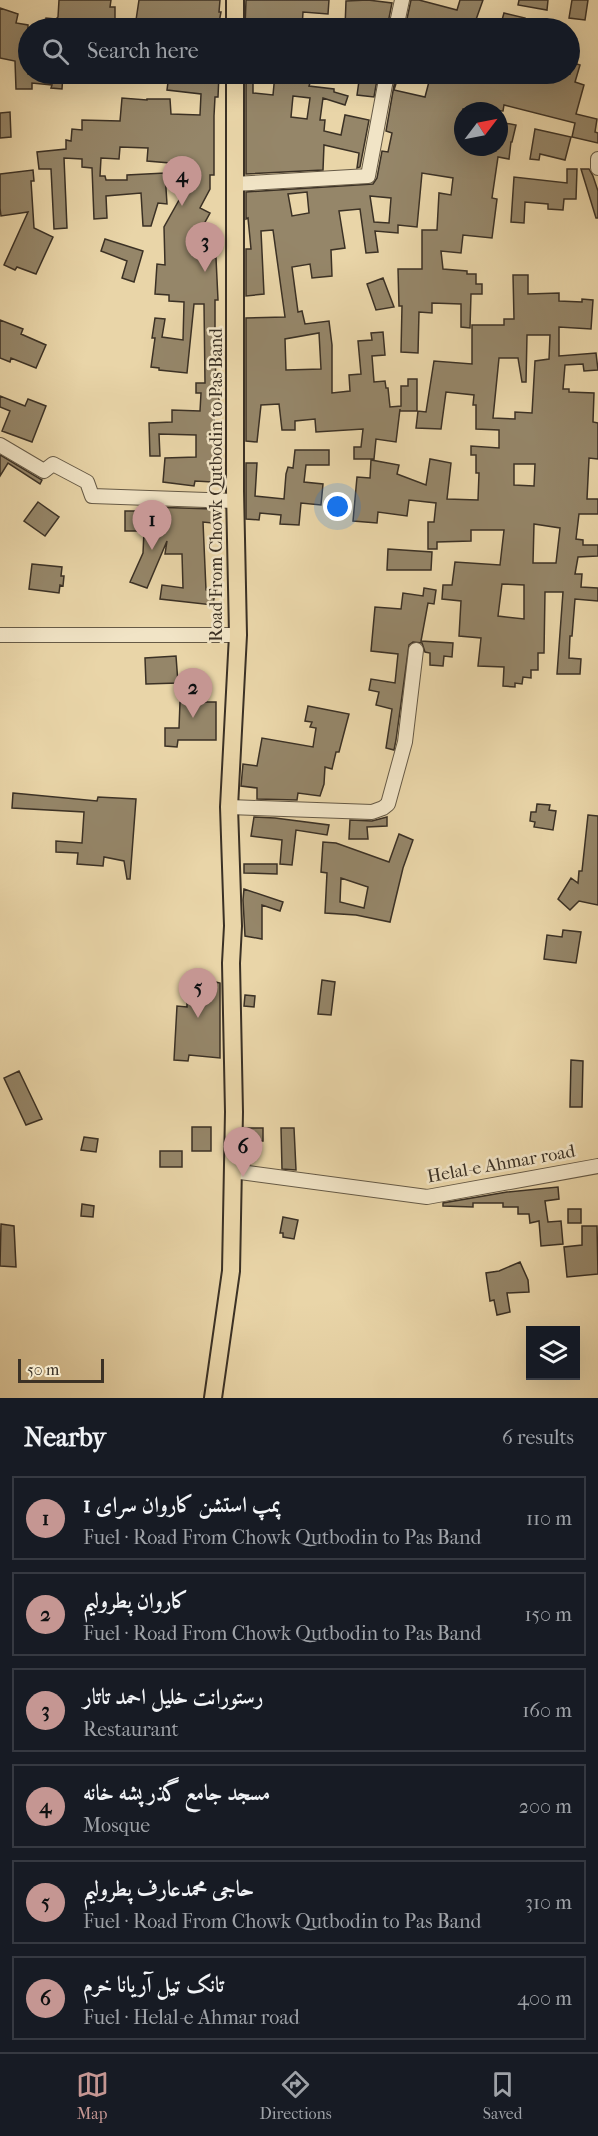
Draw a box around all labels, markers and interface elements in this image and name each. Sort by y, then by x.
search box [18,18,580,84]
icon: search [39,35,72,68]
text: Search here [87,38,199,64]
north arrow [454,102,508,156]
pin: 4 [162,156,201,206]
pin: 3 [186,222,224,272]
street label: Road From Chowk Qutbodin to Pas Band [206,328,227,642]
your location [323,492,352,521]
pin: 1 [132,500,172,550]
pin: 2 [174,668,212,718]
pin: 5 [178,968,218,1018]
pin: 6 [224,1128,262,1177]
street label: Helal-e Ahmar road [425,1141,577,1187]
map controls [526,1326,580,1380]
button: layers [526,1326,580,1380]
scale bar [18,1356,104,1384]
text: 50 m [27,1360,59,1379]
text: Nearby [24,1422,106,1453]
text: 6 results [502,1426,574,1449]
text: پمپ استشن کاروان سرای 1 [83,1492,281,1518]
text: 1 [42,1507,49,1530]
text: 110 m [526,1507,572,1530]
text: Fuel · Road From Chowk Qutbodin to Pas Band [83,1526,482,1549]
text: کاروان پطرولیم [83,1588,189,1614]
text: 2 [40,1603,51,1626]
text: 150 m [524,1603,572,1626]
text: Fuel · Road From Chowk Qutbodin to Pas Band [83,1622,482,1645]
text: رستورانت خلیل احمد تاتار [83,1684,264,1710]
text: 3 [41,1699,50,1722]
text: 160 m [522,1699,572,1722]
text: Restaurant [83,1718,179,1741]
text: مسجد جامع گذر پشه خانه [83,1780,270,1806]
text: 4 [40,1795,51,1818]
text: 200 m [519,1795,572,1818]
text: Mosque [83,1814,150,1837]
text: حاجی محمدعارف پطرولیم [83,1876,254,1902]
text: 5 [41,1891,50,1914]
text: 310 m [525,1891,572,1914]
text: Fuel · Road From Chowk Qutbodin to Pas Band [83,1910,482,1933]
text: تانک تیل آریانا خرم [83,1972,224,1998]
text: 6 [40,1987,51,2010]
text: 400 m [517,1987,572,2010]
text: Fuel · Helal-e Ahmar road [83,2006,300,2029]
tab: Map [76,2068,109,2123]
tab: Directions [260,2068,332,2123]
tab: Saved [483,2068,522,2123]

